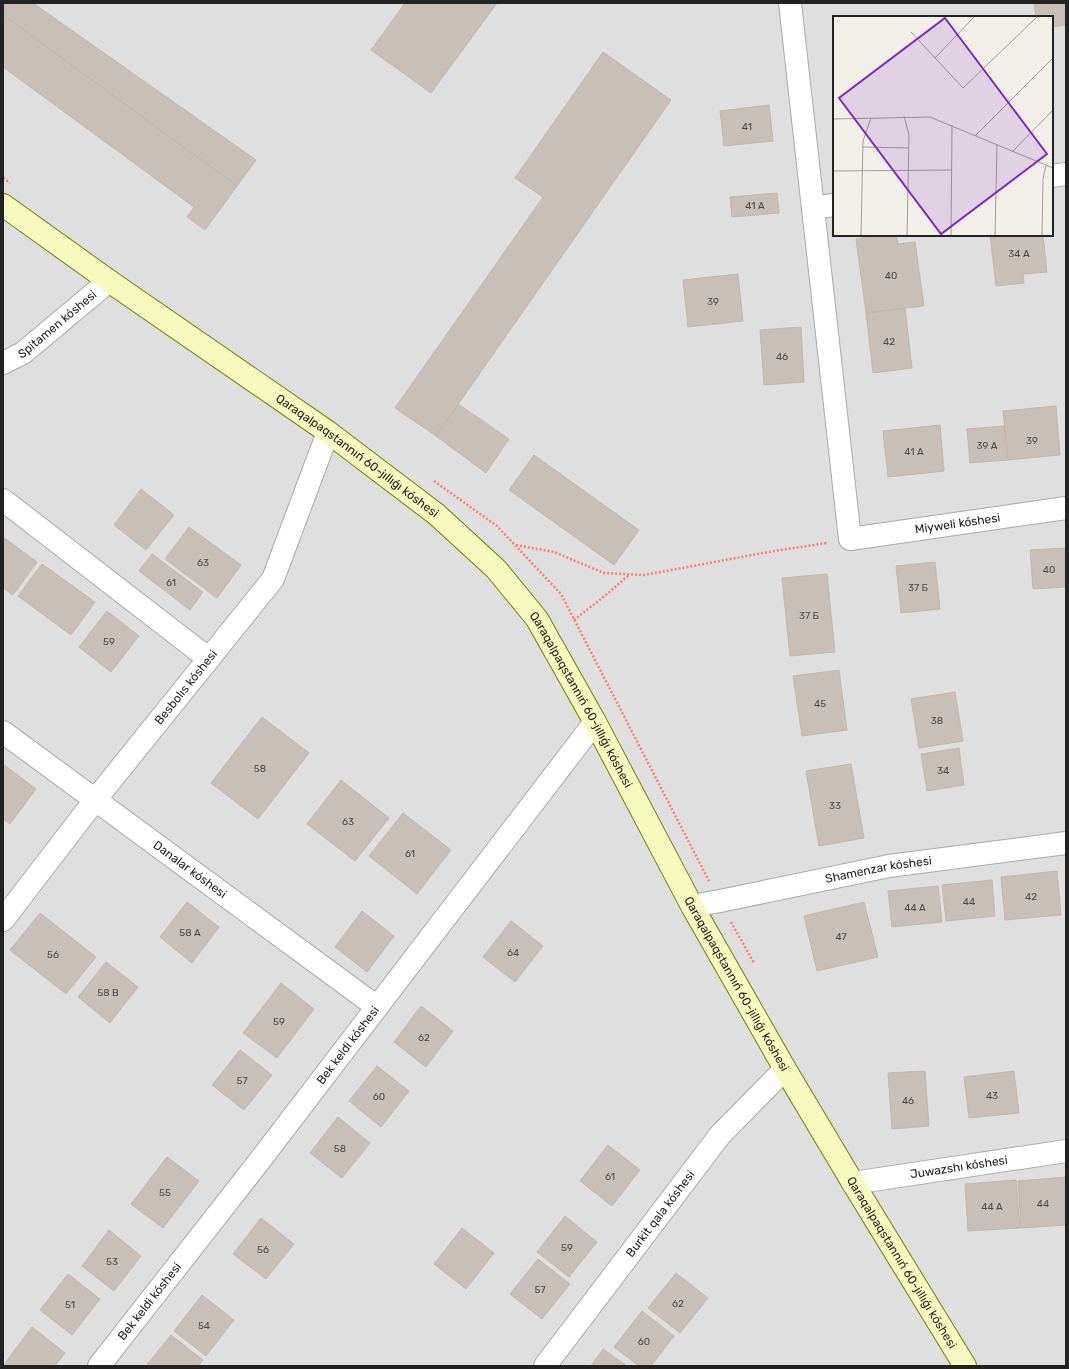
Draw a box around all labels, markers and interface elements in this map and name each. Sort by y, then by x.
inset map [833,16,1053,236]
house number: 41 [742,121,752,133]
house number: 41 А [745,200,765,212]
house number: 34 А [1008,248,1030,260]
house number: 40 [885,270,897,282]
street label: Spitamen kóshesi [16,287,100,361]
house number: 39 [707,296,719,308]
house number: 42 [883,336,895,348]
house number: 46 [776,351,788,363]
street label: Qaraqalpaqstannıń 60-jıllıǵı kóshesi [273,391,441,520]
house number: 39 [1026,435,1038,447]
house number: 39 А [976,440,998,452]
house number: 41 А [904,446,924,458]
street label: Miyweli kóshesi [914,511,1001,537]
house number: 63 [197,557,209,569]
house number: 40 [1043,564,1055,576]
house number: 61 [166,577,176,589]
house number: 37 Б [908,582,929,594]
street label: Qaraqalpaqstannıń 60-jıllıǵı kóshesi [527,609,635,790]
house number: 37 Б [799,610,820,622]
house number: 59 [103,636,115,648]
street label: Besbolıs kóshesi [152,647,220,727]
house number: 45 [814,698,826,710]
house number: 38 [931,715,943,727]
house number: 58 [254,763,266,775]
house number: 34 [937,765,949,777]
house number: 33 [829,800,841,812]
house number: 63 [342,816,354,828]
street label: Danalar kóshesi [150,838,229,901]
house number: 61 [405,848,415,860]
street label: Shamenzar kóshesi [824,854,933,886]
house number: 42 [1025,891,1037,903]
street label: Qaraqalpaqstannıń 60-jıllıǵı kóshesi [681,894,792,1074]
house number: 44 [963,896,975,908]
house number: 44 А [904,902,926,914]
house number: 58 А [179,927,201,939]
house number: 47 [835,931,847,943]
house number: 64 [507,947,519,959]
house number: 56 [47,949,59,961]
house number: 58 В [97,987,119,999]
street label: Bek keldi kóshesi [314,1003,382,1087]
house number: 59 [273,1016,285,1028]
house number: 62 [418,1032,430,1044]
house number: 57 [236,1075,248,1087]
house number: 43 [986,1090,998,1102]
house number: 60 [373,1091,385,1103]
house number: 46 [902,1095,914,1107]
house number: 58 [334,1143,346,1155]
street label: Juwazshı kóshesi [909,1153,1009,1181]
street label: Burkit qala kóshesi [623,1168,698,1260]
house number: 61 [605,1171,615,1183]
street label: Qaraqalpaqstannıń 60-jıllıǵı kóshesi [844,1174,960,1351]
house number: 55 [159,1187,171,1199]
house number: 44 [1037,1198,1049,1210]
house number: 44 А [981,1201,1003,1213]
house number: 59 [561,1242,573,1254]
house number: 56 [257,1244,269,1256]
house number: 53 [106,1256,118,1268]
street label: Bek keldi kóshesi [115,1260,184,1343]
house number: 57 [534,1284,546,1296]
house number: 62 [672,1298,684,1310]
house number: 51 [65,1299,75,1311]
house number: 54 [198,1320,210,1332]
house number: 60 [638,1336,650,1348]

